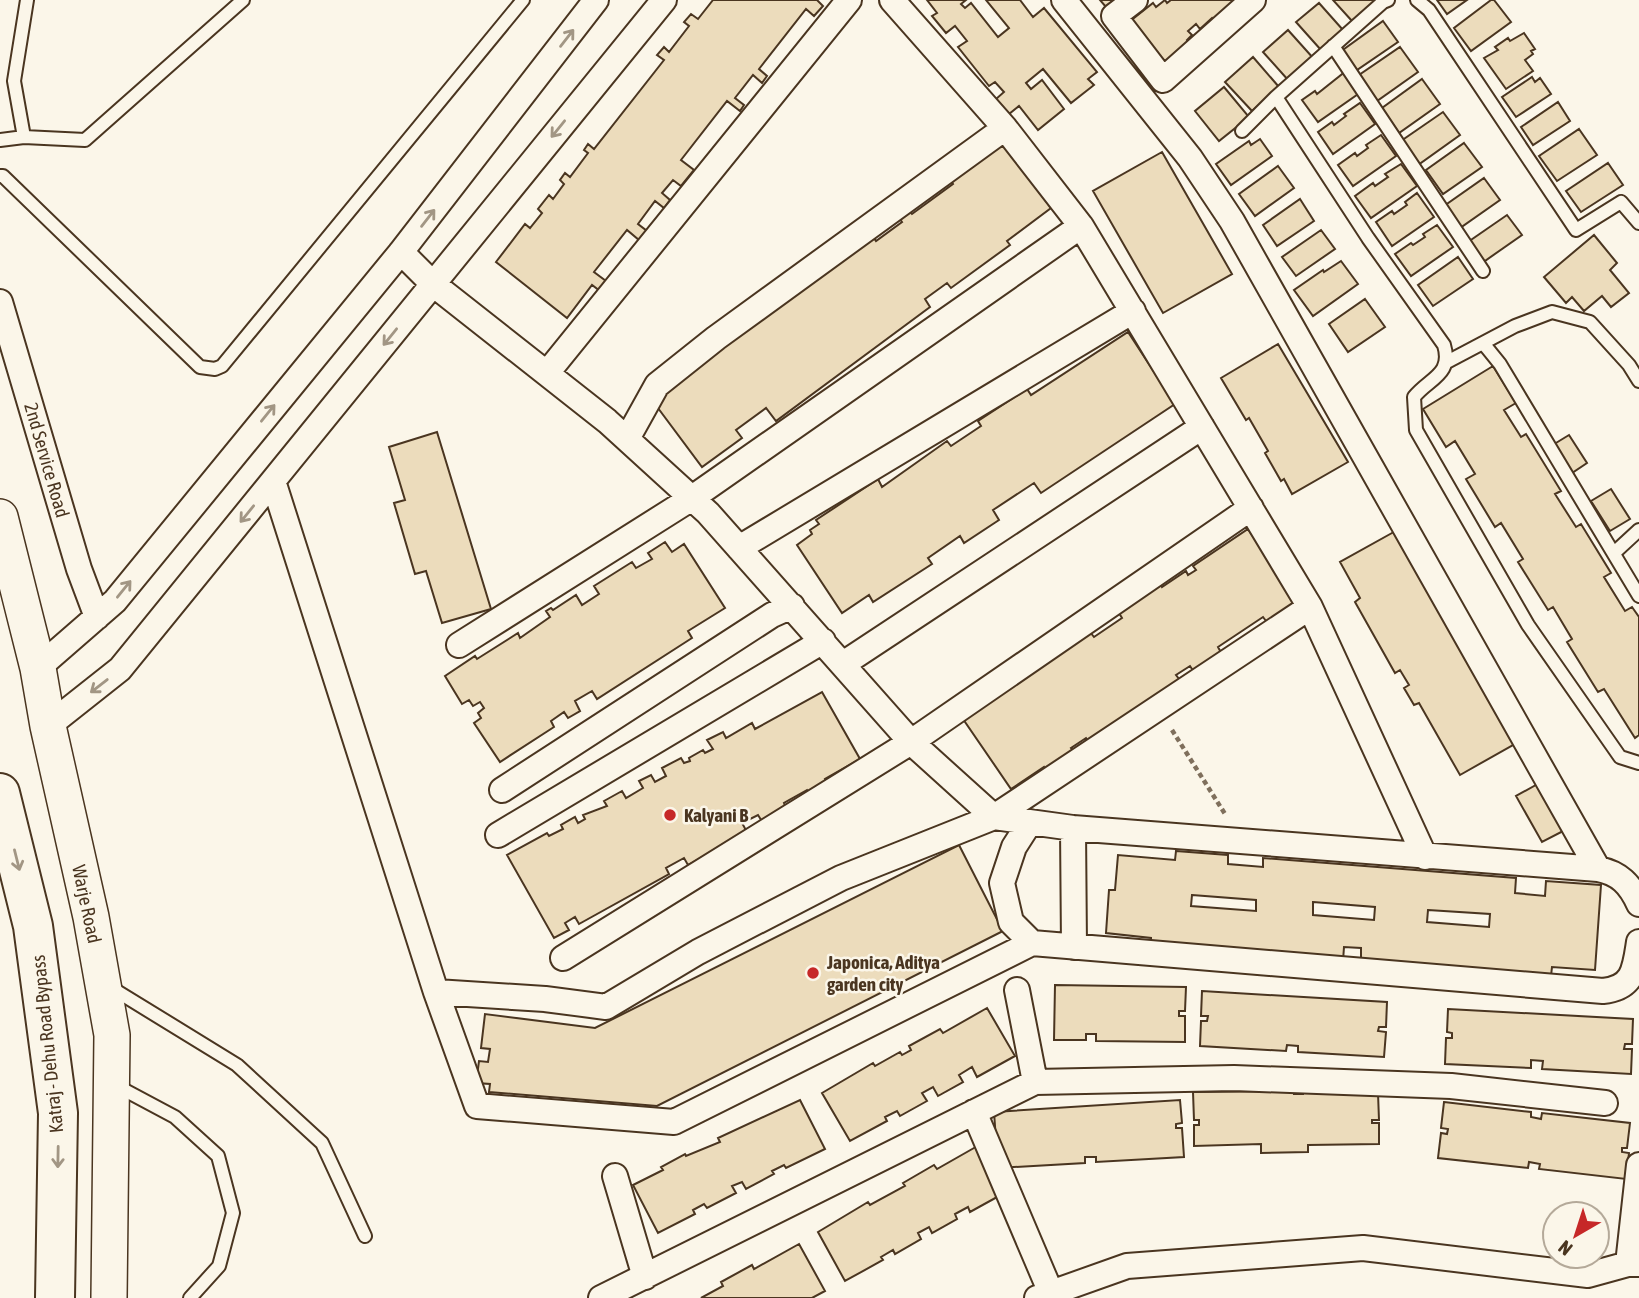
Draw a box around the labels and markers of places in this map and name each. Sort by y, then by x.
place label: Kalyani B [684,804,748,826]
marker: Kalyani B [662,807,678,823]
place label: Japonica, Aditya garden city [826,951,940,995]
marker: Japonica, Aditya garden city [805,965,821,981]

